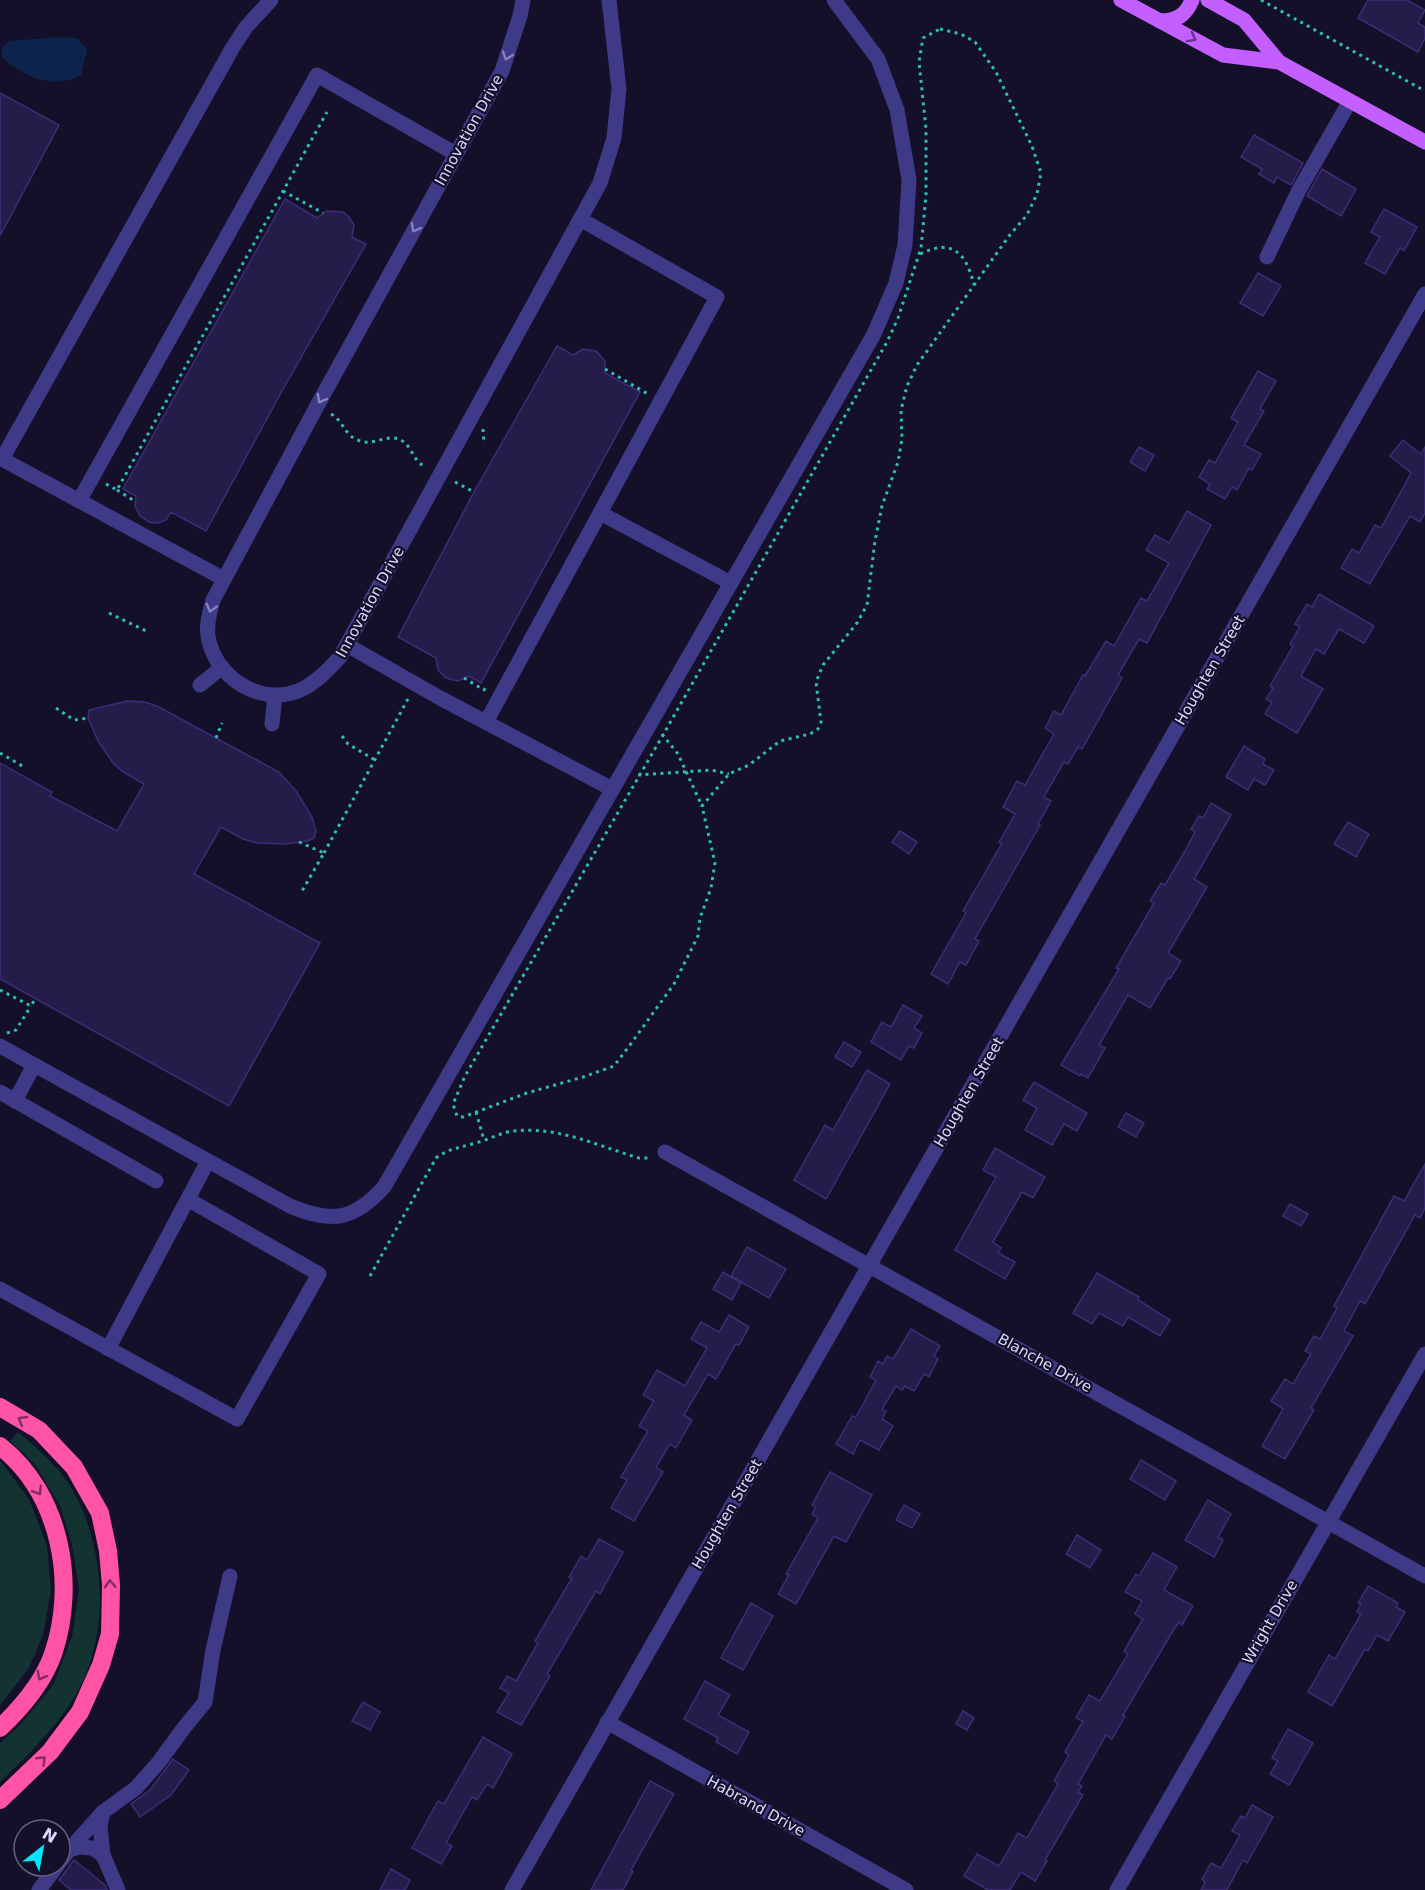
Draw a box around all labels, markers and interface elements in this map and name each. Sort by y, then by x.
one-way arrow [1185,31,1196,42]
one-way arrow [501,50,514,61]
street label: Innovation Drive [431,71,507,189]
one-way arrow [411,222,422,232]
one-way arrow [317,392,328,403]
street label: Innovation Drive [332,543,408,661]
one-way arrow [206,602,218,613]
street label: Houghten Street [1171,612,1249,728]
street label: Houghten Street [930,1034,1008,1150]
street label: Blanche Drive [995,1330,1095,1396]
one-way arrow [18,1415,28,1427]
street label: Houghten Street [688,1456,766,1572]
one-way arrow [30,1485,42,1495]
street label: Wright Drive [1239,1577,1301,1667]
one-way arrow [104,1579,117,1588]
one-way arrow [37,1670,48,1681]
one-way arrow [35,1756,46,1767]
street label: Habrand Drive [704,1772,808,1840]
north arrow [12,1818,72,1878]
text: N [39,1824,60,1847]

